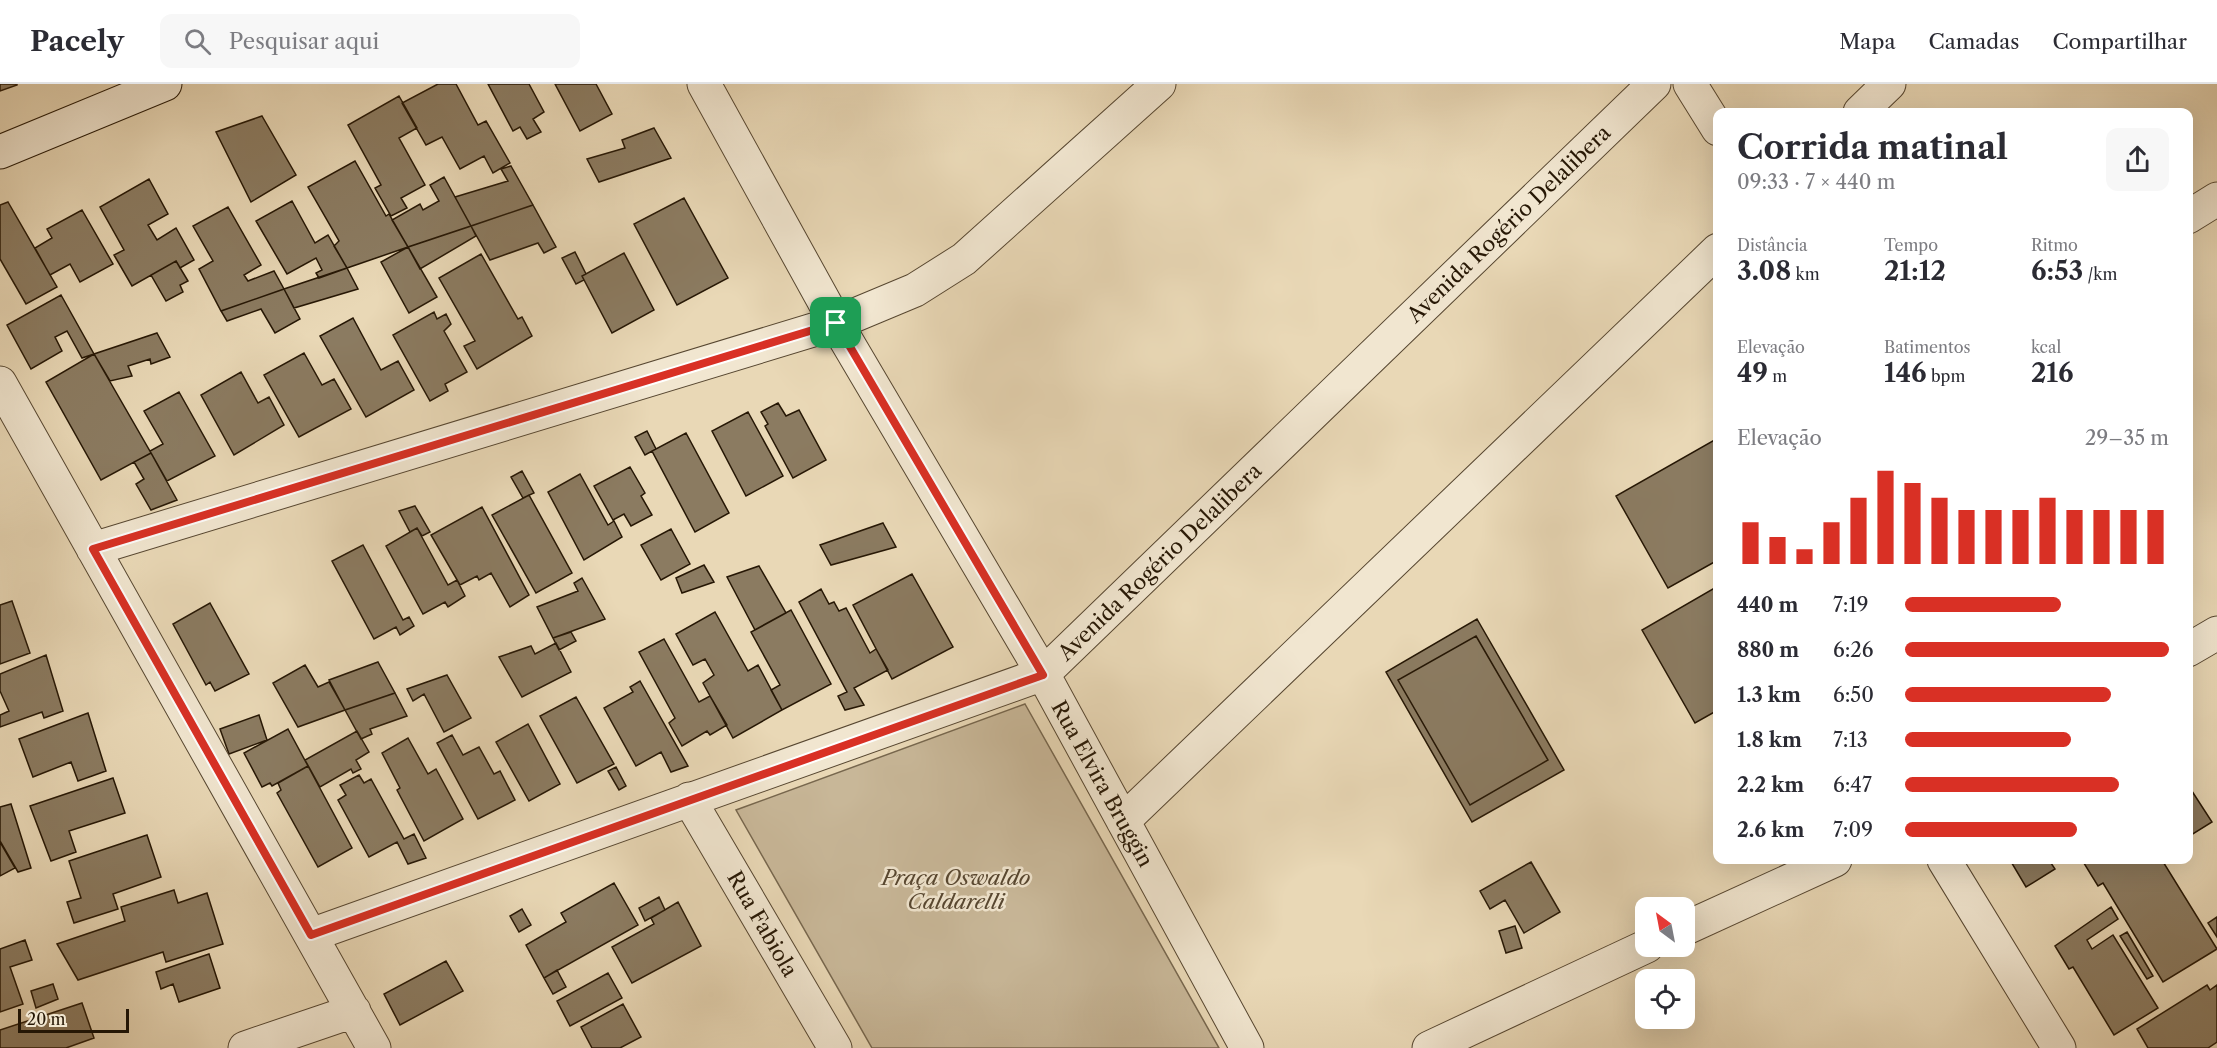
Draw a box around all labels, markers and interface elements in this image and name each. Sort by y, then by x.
search box [160,14,580,68]
text: Pacely [30,24,124,58]
icon: search [181,25,214,58]
text: Pesquisar aqui [229,28,379,55]
text: Mapa [1839,29,1895,54]
text: Camadas [1928,29,2019,54]
text: Compartilhar [2052,29,2187,54]
street label: Avenida Rogério Delalibera [1401,119,1616,328]
text: Corrida matinal [1737,127,2008,168]
button: share [2106,128,2169,191]
text: 09:33 · 7 × 440 m [1737,170,1895,194]
text: Distância [1737,235,1808,255]
text: Tempo [1884,235,1938,255]
text: Ritmo [2031,235,2078,255]
text: 3.08 [1737,255,1791,287]
text: 21:12 [1884,255,1946,287]
text: 6:53 [2031,255,2083,287]
text: km [1791,264,1820,284]
text: /km [2083,264,2118,284]
pin [810,297,861,348]
icon: arrive [819,306,852,339]
text: Elevação [1737,337,1805,357]
text: Batimentos [1884,337,1970,357]
text: kcal [2031,337,2061,357]
text: 49 [1737,357,1768,389]
text: 146 [1884,357,1927,389]
text: 216 [2031,357,2074,389]
text: m [1768,366,1787,386]
text: bpm [1927,366,1965,386]
text: Elevação [1737,426,1822,450]
text: 29–35 m [2085,426,2169,450]
street label: Avenida Rogério Delalibera [1052,457,1267,666]
text: 440 m [1737,593,1798,617]
text: 7:19 [1833,593,1869,617]
text: 880 m [1737,638,1799,662]
text: 6:26 [1833,638,1874,662]
text: 1.3 km [1737,683,1801,707]
text: 6:50 [1833,683,1874,707]
street label: Rua Elvira Bruggin [1046,696,1158,871]
text: 1.8 km [1737,728,1802,752]
text: 7:13 [1833,728,1868,752]
text: 2.2 km [1737,773,1804,797]
text: 6:47 [1833,773,1872,797]
text: 2.6 km [1737,818,1804,842]
text: 7:09 [1833,818,1873,842]
park label: Praça Oswaldo Caldarelli [880,865,1031,914]
street label: Rua Fabiola [722,866,803,982]
north arrow [1635,897,1695,957]
map controls [1635,897,1695,1029]
button: locate [1635,969,1695,1029]
scale bar [18,1006,129,1034]
text: 20 m [27,1009,66,1029]

